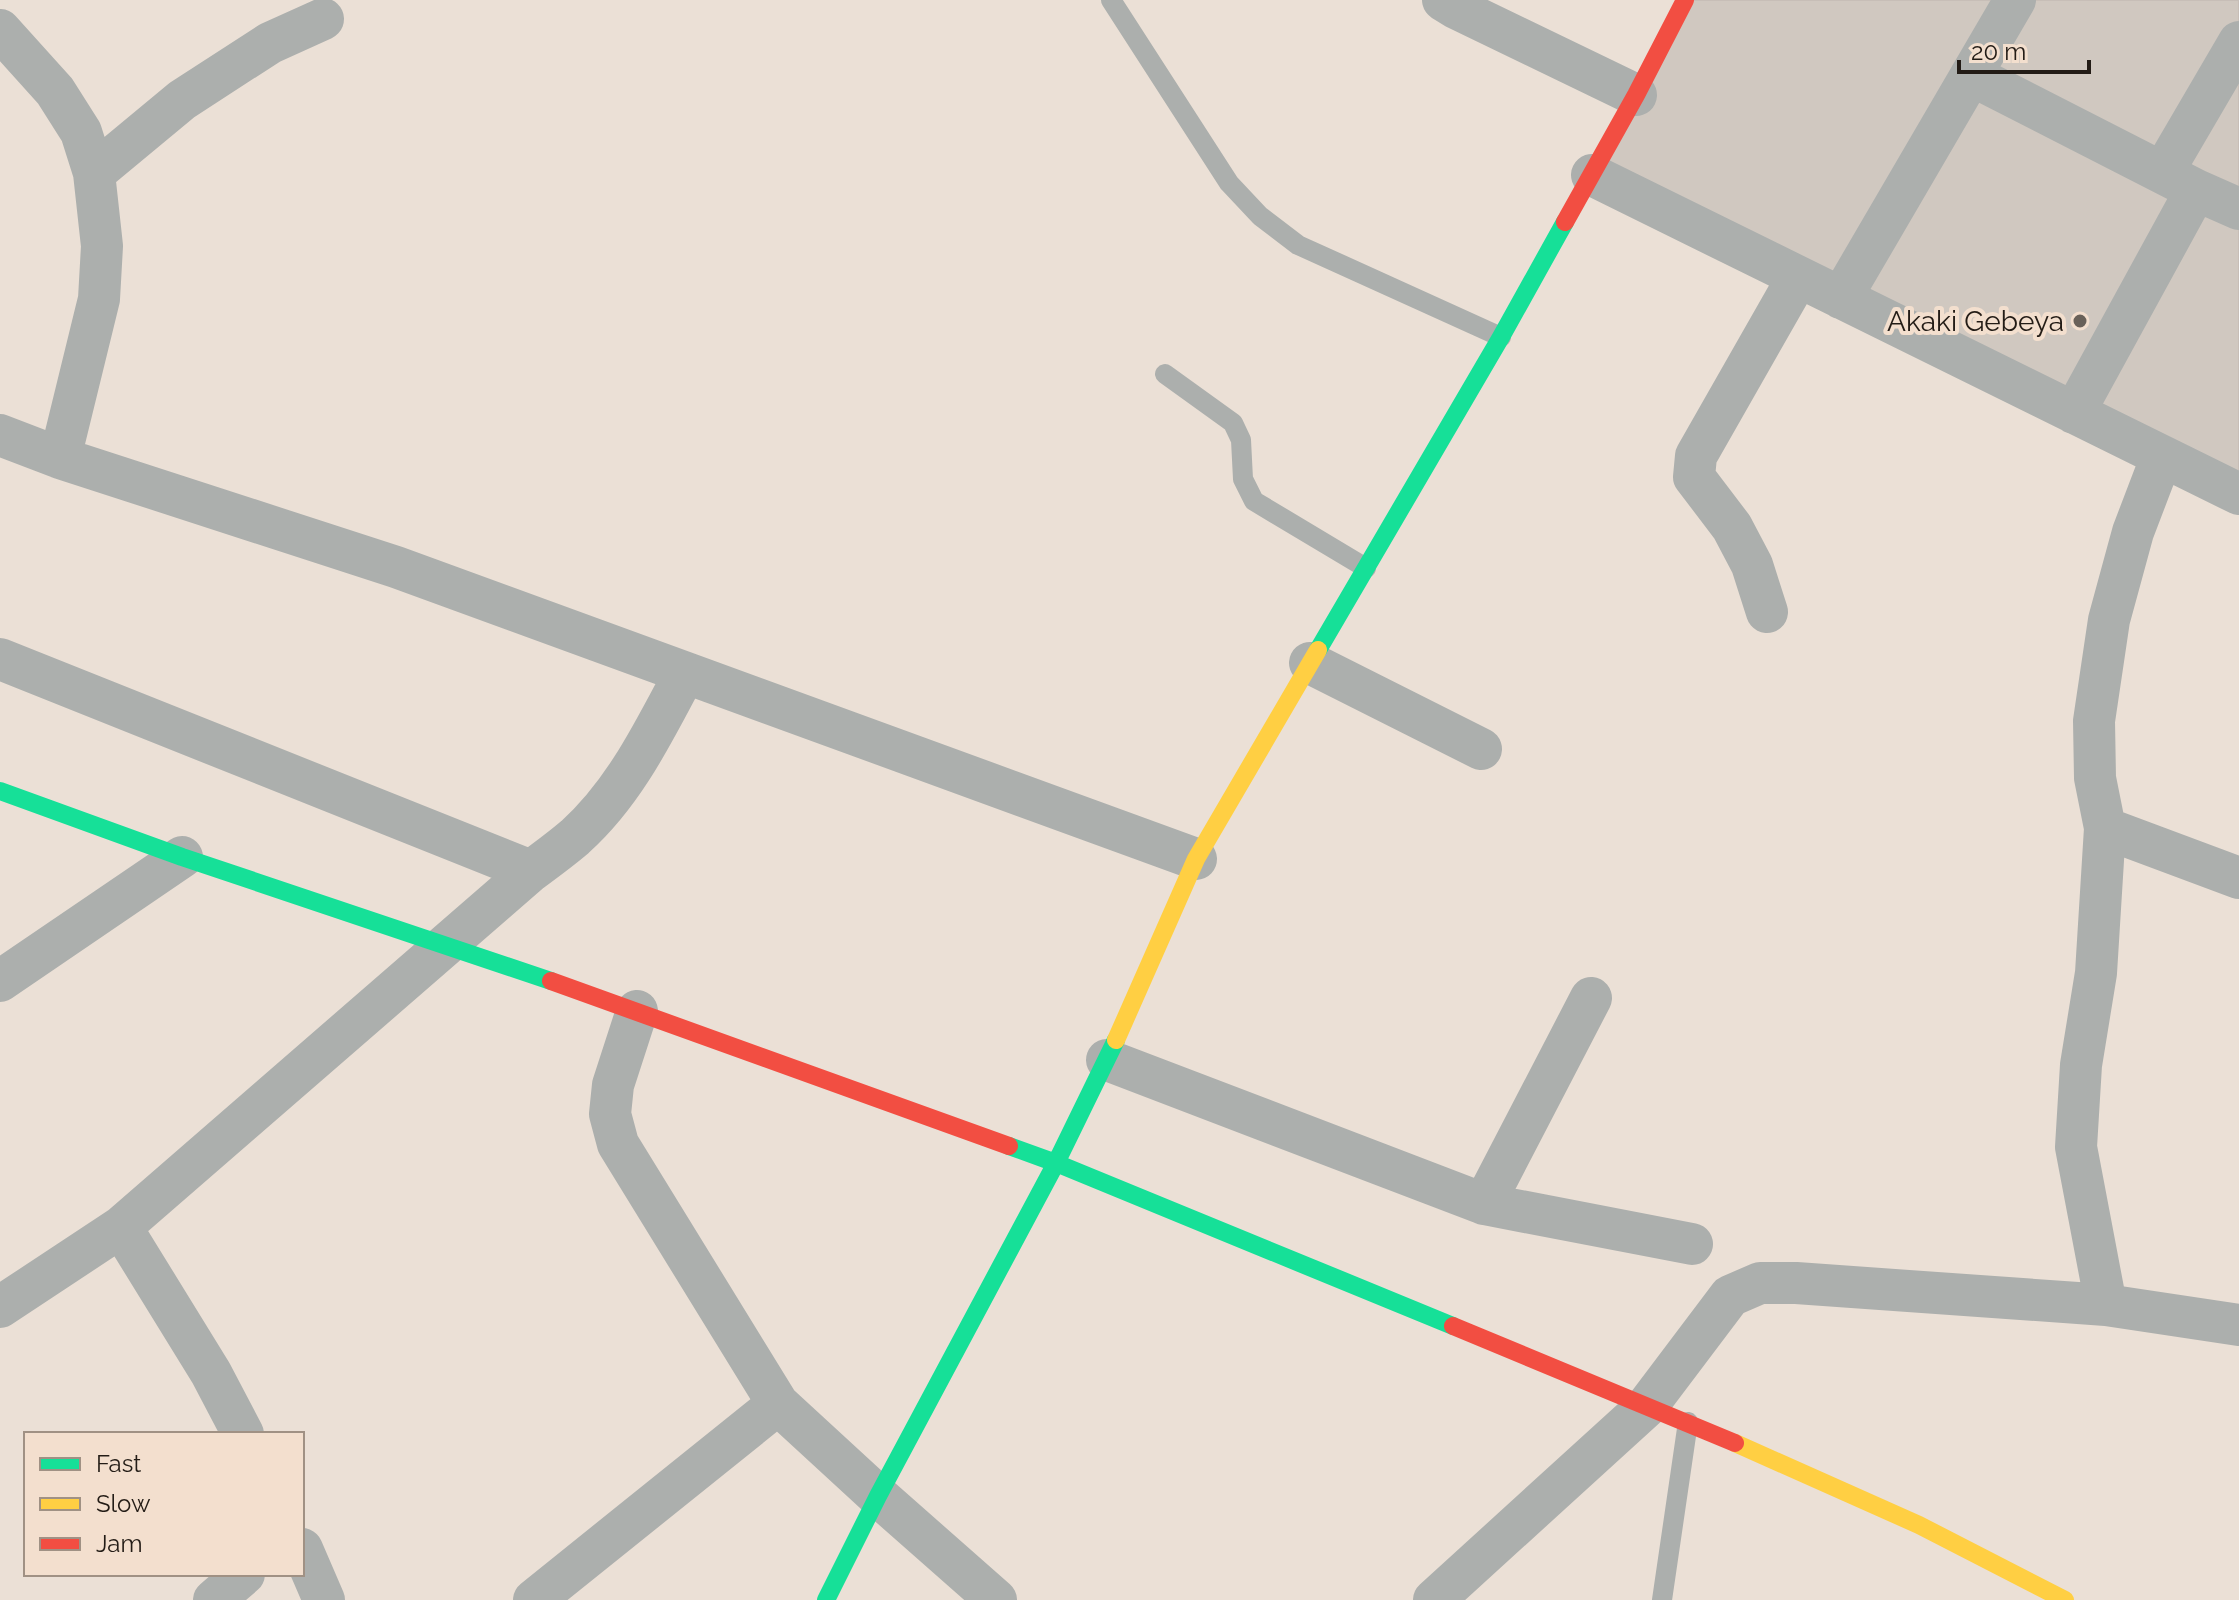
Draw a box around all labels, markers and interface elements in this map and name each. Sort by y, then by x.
scale bar [1959,24,2089,74]
text: 20 m [1971,37,2026,66]
place label: Akaki Gebeya [1887,305,2064,338]
marker: Akaki Gebeya [2071,312,2089,330]
legend [24,1432,304,1576]
text: Fast [96,1449,141,1478]
text: Slow [96,1489,151,1518]
text: Jam [96,1529,142,1558]

